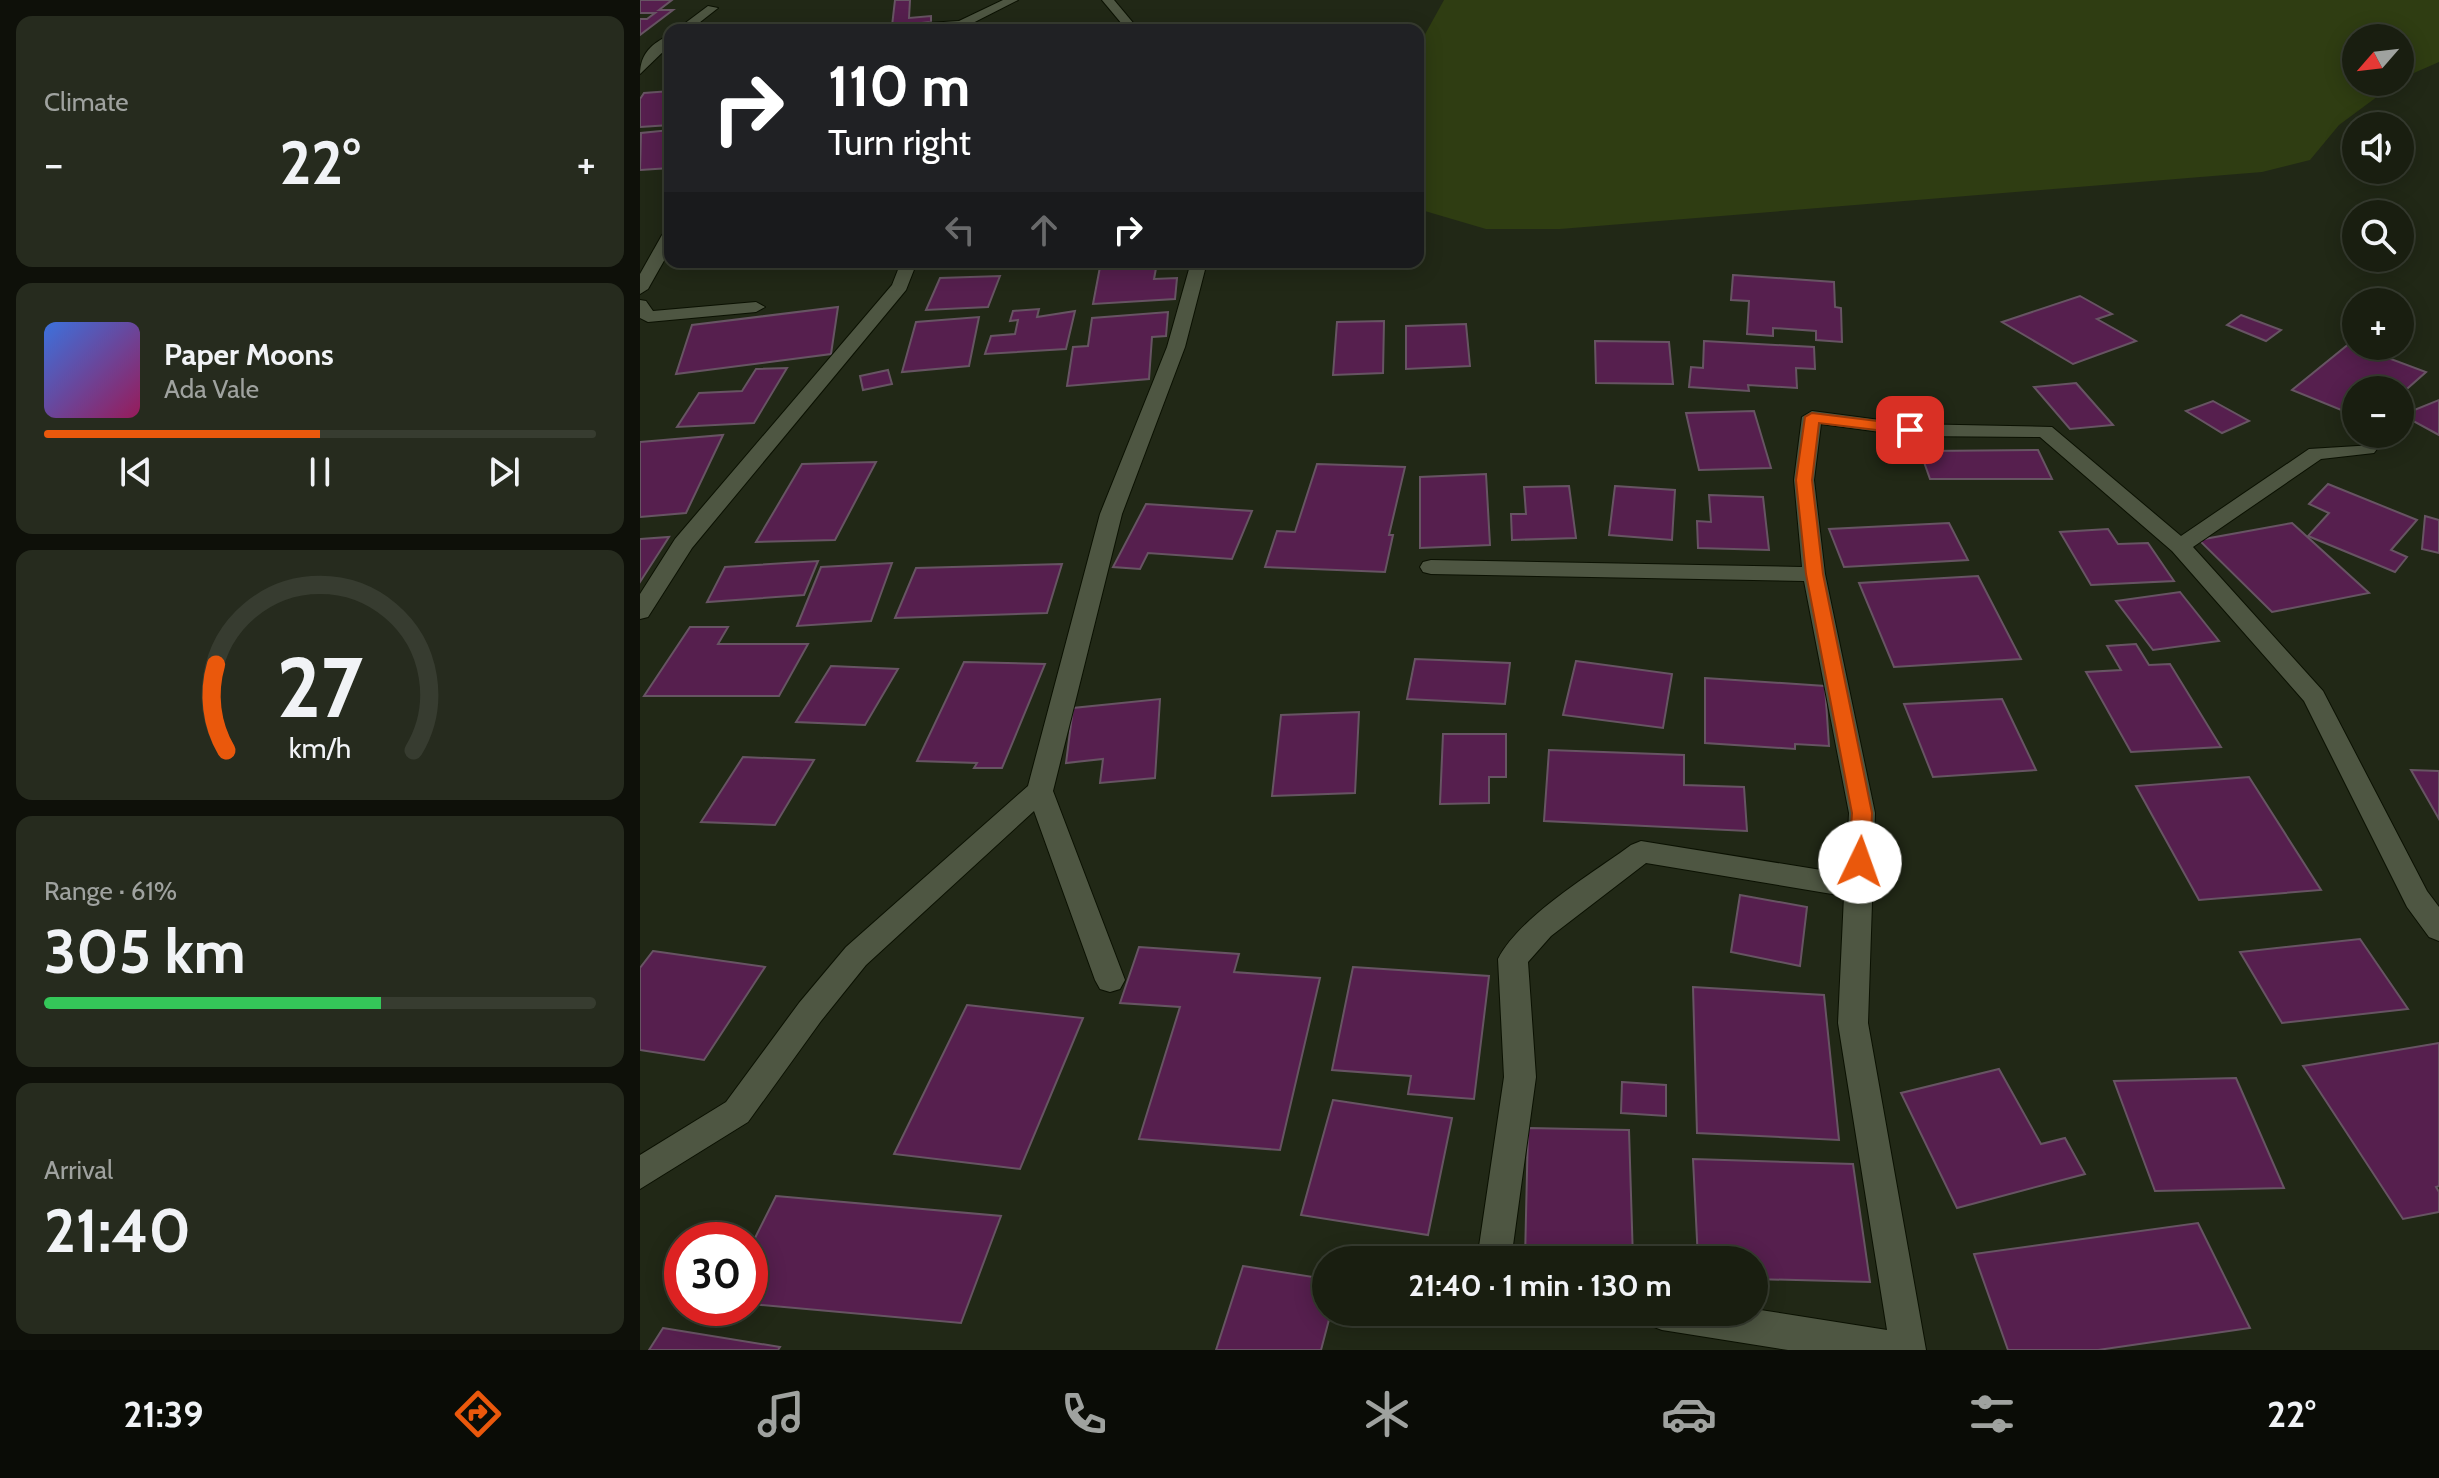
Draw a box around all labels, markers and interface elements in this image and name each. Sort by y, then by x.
north arrow [2342,24,2414,96]
map controls [2342,24,2414,448]
text: 110 m [828,52,970,120]
icon: right [696,56,800,160]
text: Climate [44,86,129,118]
button: sound [2342,112,2414,184]
text: Turn right [828,120,971,164]
text: 22° [280,126,360,199]
text: − [44,137,63,190]
text: + [577,137,596,190]
button: search [2342,200,2414,272]
icon: left [938,208,982,252]
icon: ahead [1022,208,1066,252]
icon: right [1106,208,1150,252]
button: + [2342,288,2414,360]
text: Paper Moons [164,336,334,373]
text: Ada Vale [164,373,259,405]
button: − [2342,376,2414,448]
pin [1876,396,1944,464]
icon: arrive [1888,408,1932,452]
icon: previous [114,450,158,494]
icon: pause [298,450,342,494]
icon: next [482,450,526,494]
text: 27 [277,637,363,738]
text: km/h [289,730,351,765]
position arrow [1818,820,1902,904]
text: Range · 61% [44,875,177,907]
text: 305 km [44,915,246,988]
text: Arrival [44,1154,113,1186]
text: 21:40 [44,1194,191,1267]
speed limit sign: 30 [664,1222,768,1326]
text: 21:40 · 1 min · 130 m [1408,1267,1672,1304]
icon: directions [450,1386,506,1442]
icon: music [753,1386,809,1442]
icon: phone [1056,1386,1112,1442]
icon: climate [1359,1386,1415,1442]
icon: car [1661,1386,1717,1442]
icon: filters [1964,1386,2020,1442]
text: 21:39 [123,1392,203,1436]
text: 22° [2267,1392,2316,1436]

